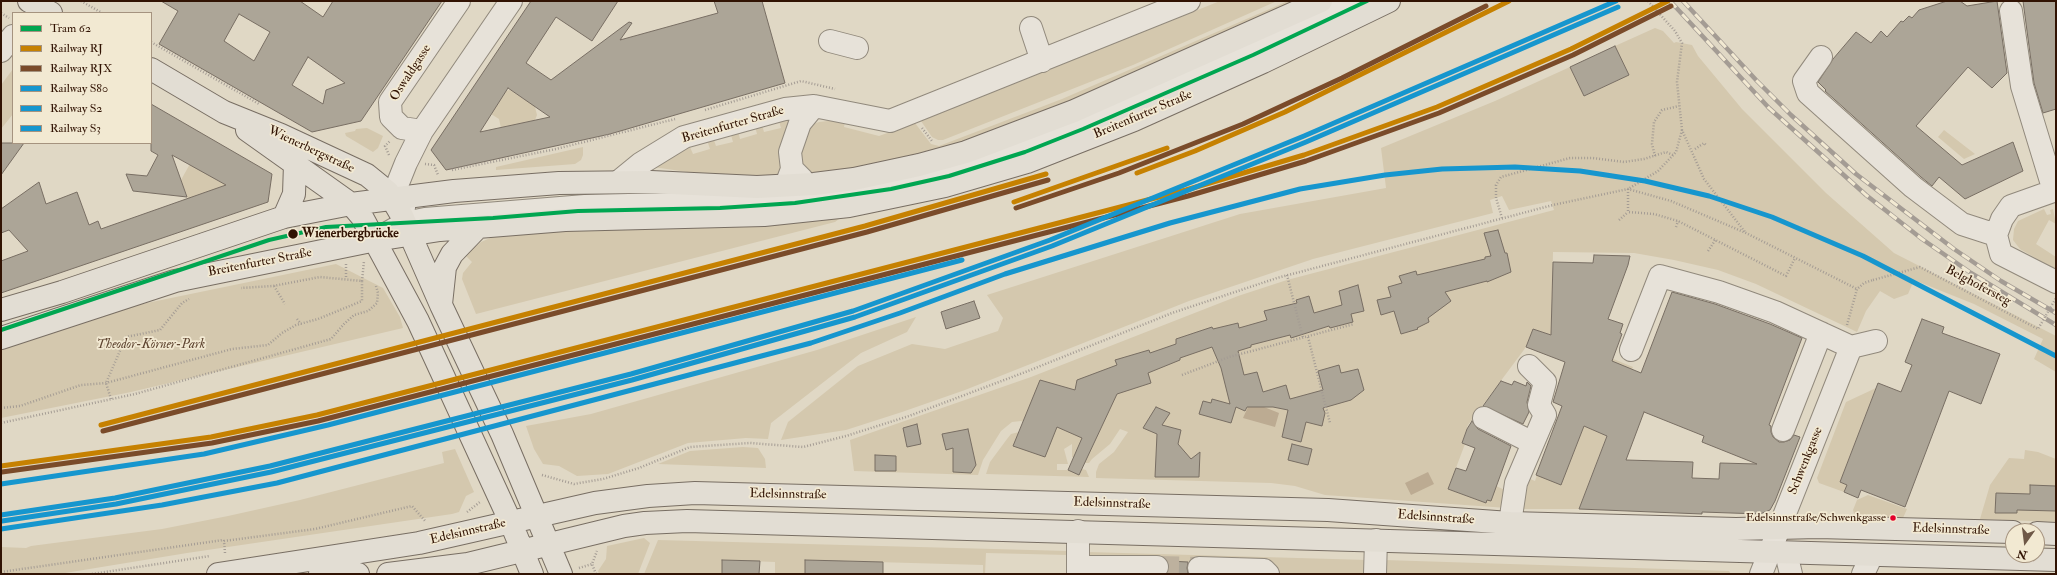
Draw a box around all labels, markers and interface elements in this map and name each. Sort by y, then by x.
legend [12,12,152,144]
text: Tram 62 [50,21,91,36]
text: Railway RJ [50,41,103,56]
street label: Oswaldgasse [387,42,435,104]
text: Railway RJX [50,61,112,76]
text: Railway S80 [50,81,108,96]
street label: Breitenfurter Straße [1091,87,1195,143]
text: Railway S2 [50,101,102,116]
street label: Breitenfurter Straße [680,103,786,147]
text: Railway S3 [50,121,101,136]
street label: Wienerbergstraße [265,123,357,177]
place label: Wienerbergbrücke [302,226,399,242]
marker: Wienerbergbrücke [286,227,300,241]
street label: Breitenfurter Straße [207,245,313,281]
street label: Belghofersteg [1943,262,2013,310]
park label: Theodor-Körner-Park [97,337,205,353]
street label: Schwenkgasse [1785,425,1827,497]
street label: Edelsinnstraße [749,487,827,503]
street label: Edelsinnstraße [1073,495,1151,513]
street label: Edelsinnstraße [1397,508,1475,528]
place label: Edelsinnstraße/Schwenkgasse [1746,511,1886,525]
marker: Edelsinnstraße/Schwenkgasse [1888,513,1898,523]
street label: Edelsinnstraße [429,516,507,548]
street label: Edelsinnstraße [1912,521,1990,539]
north arrow [2005,523,2045,563]
text: N [2016,547,2029,562]

